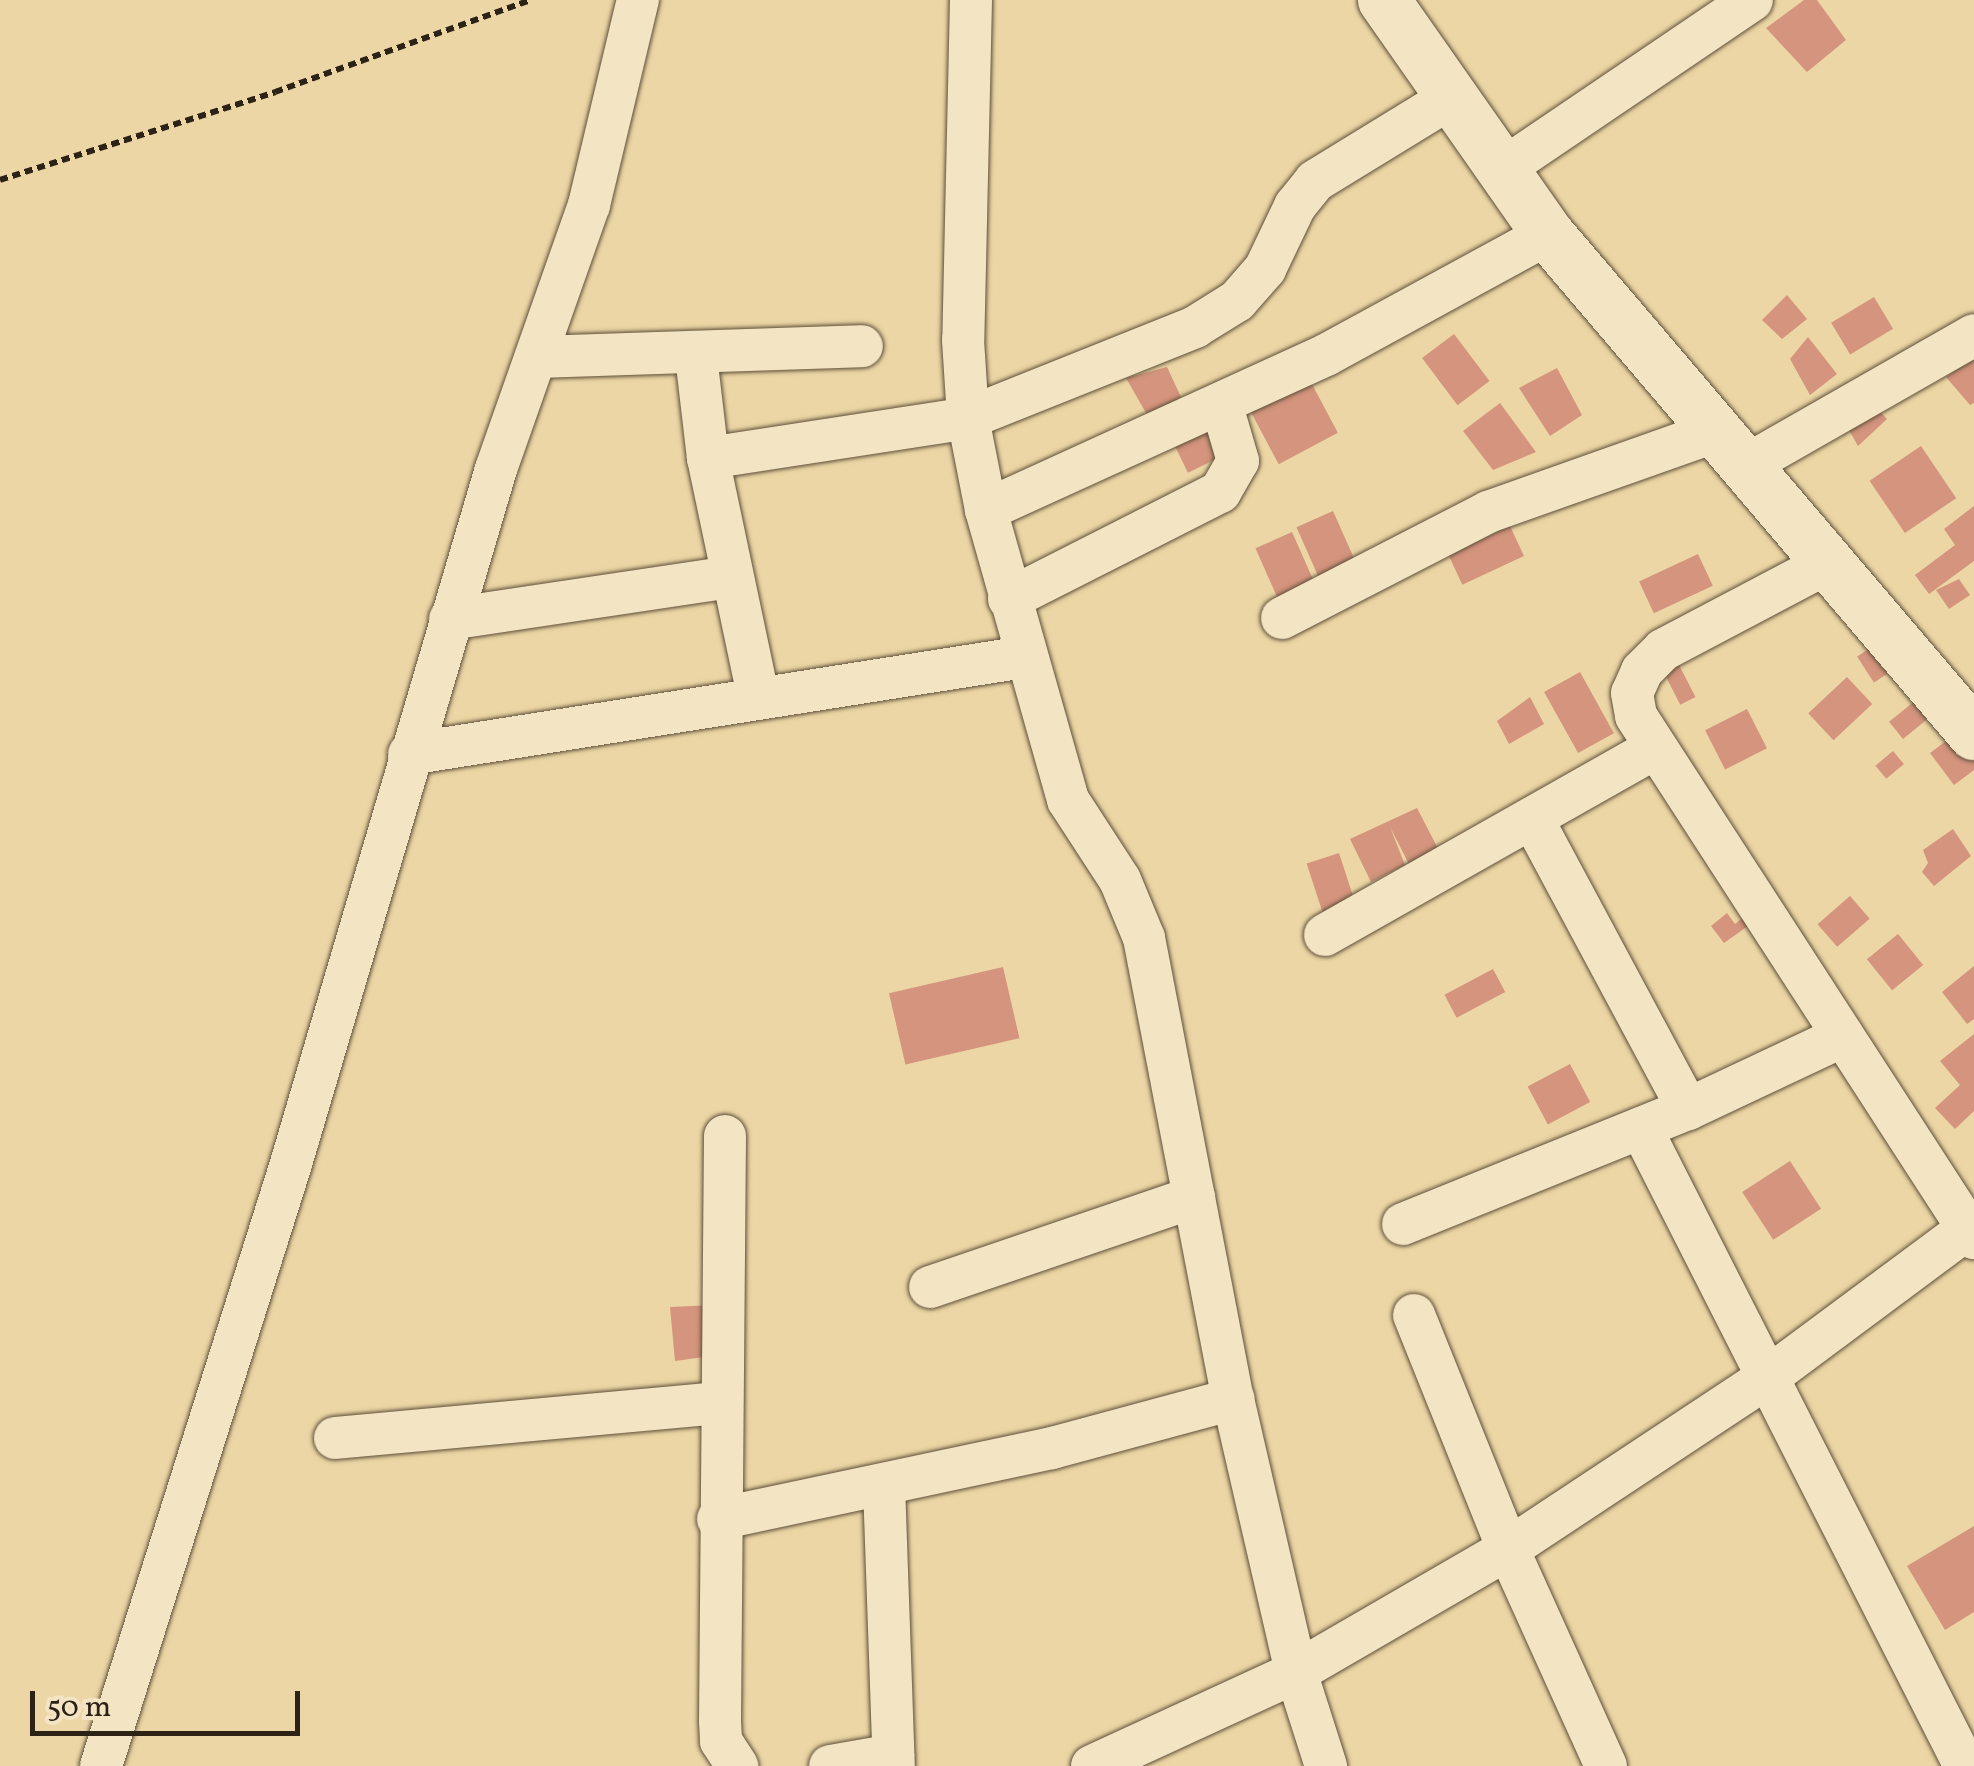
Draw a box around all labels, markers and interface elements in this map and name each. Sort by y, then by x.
scale bar [35,1671,305,1733]
text: 50 m [47,1687,111,1729]

